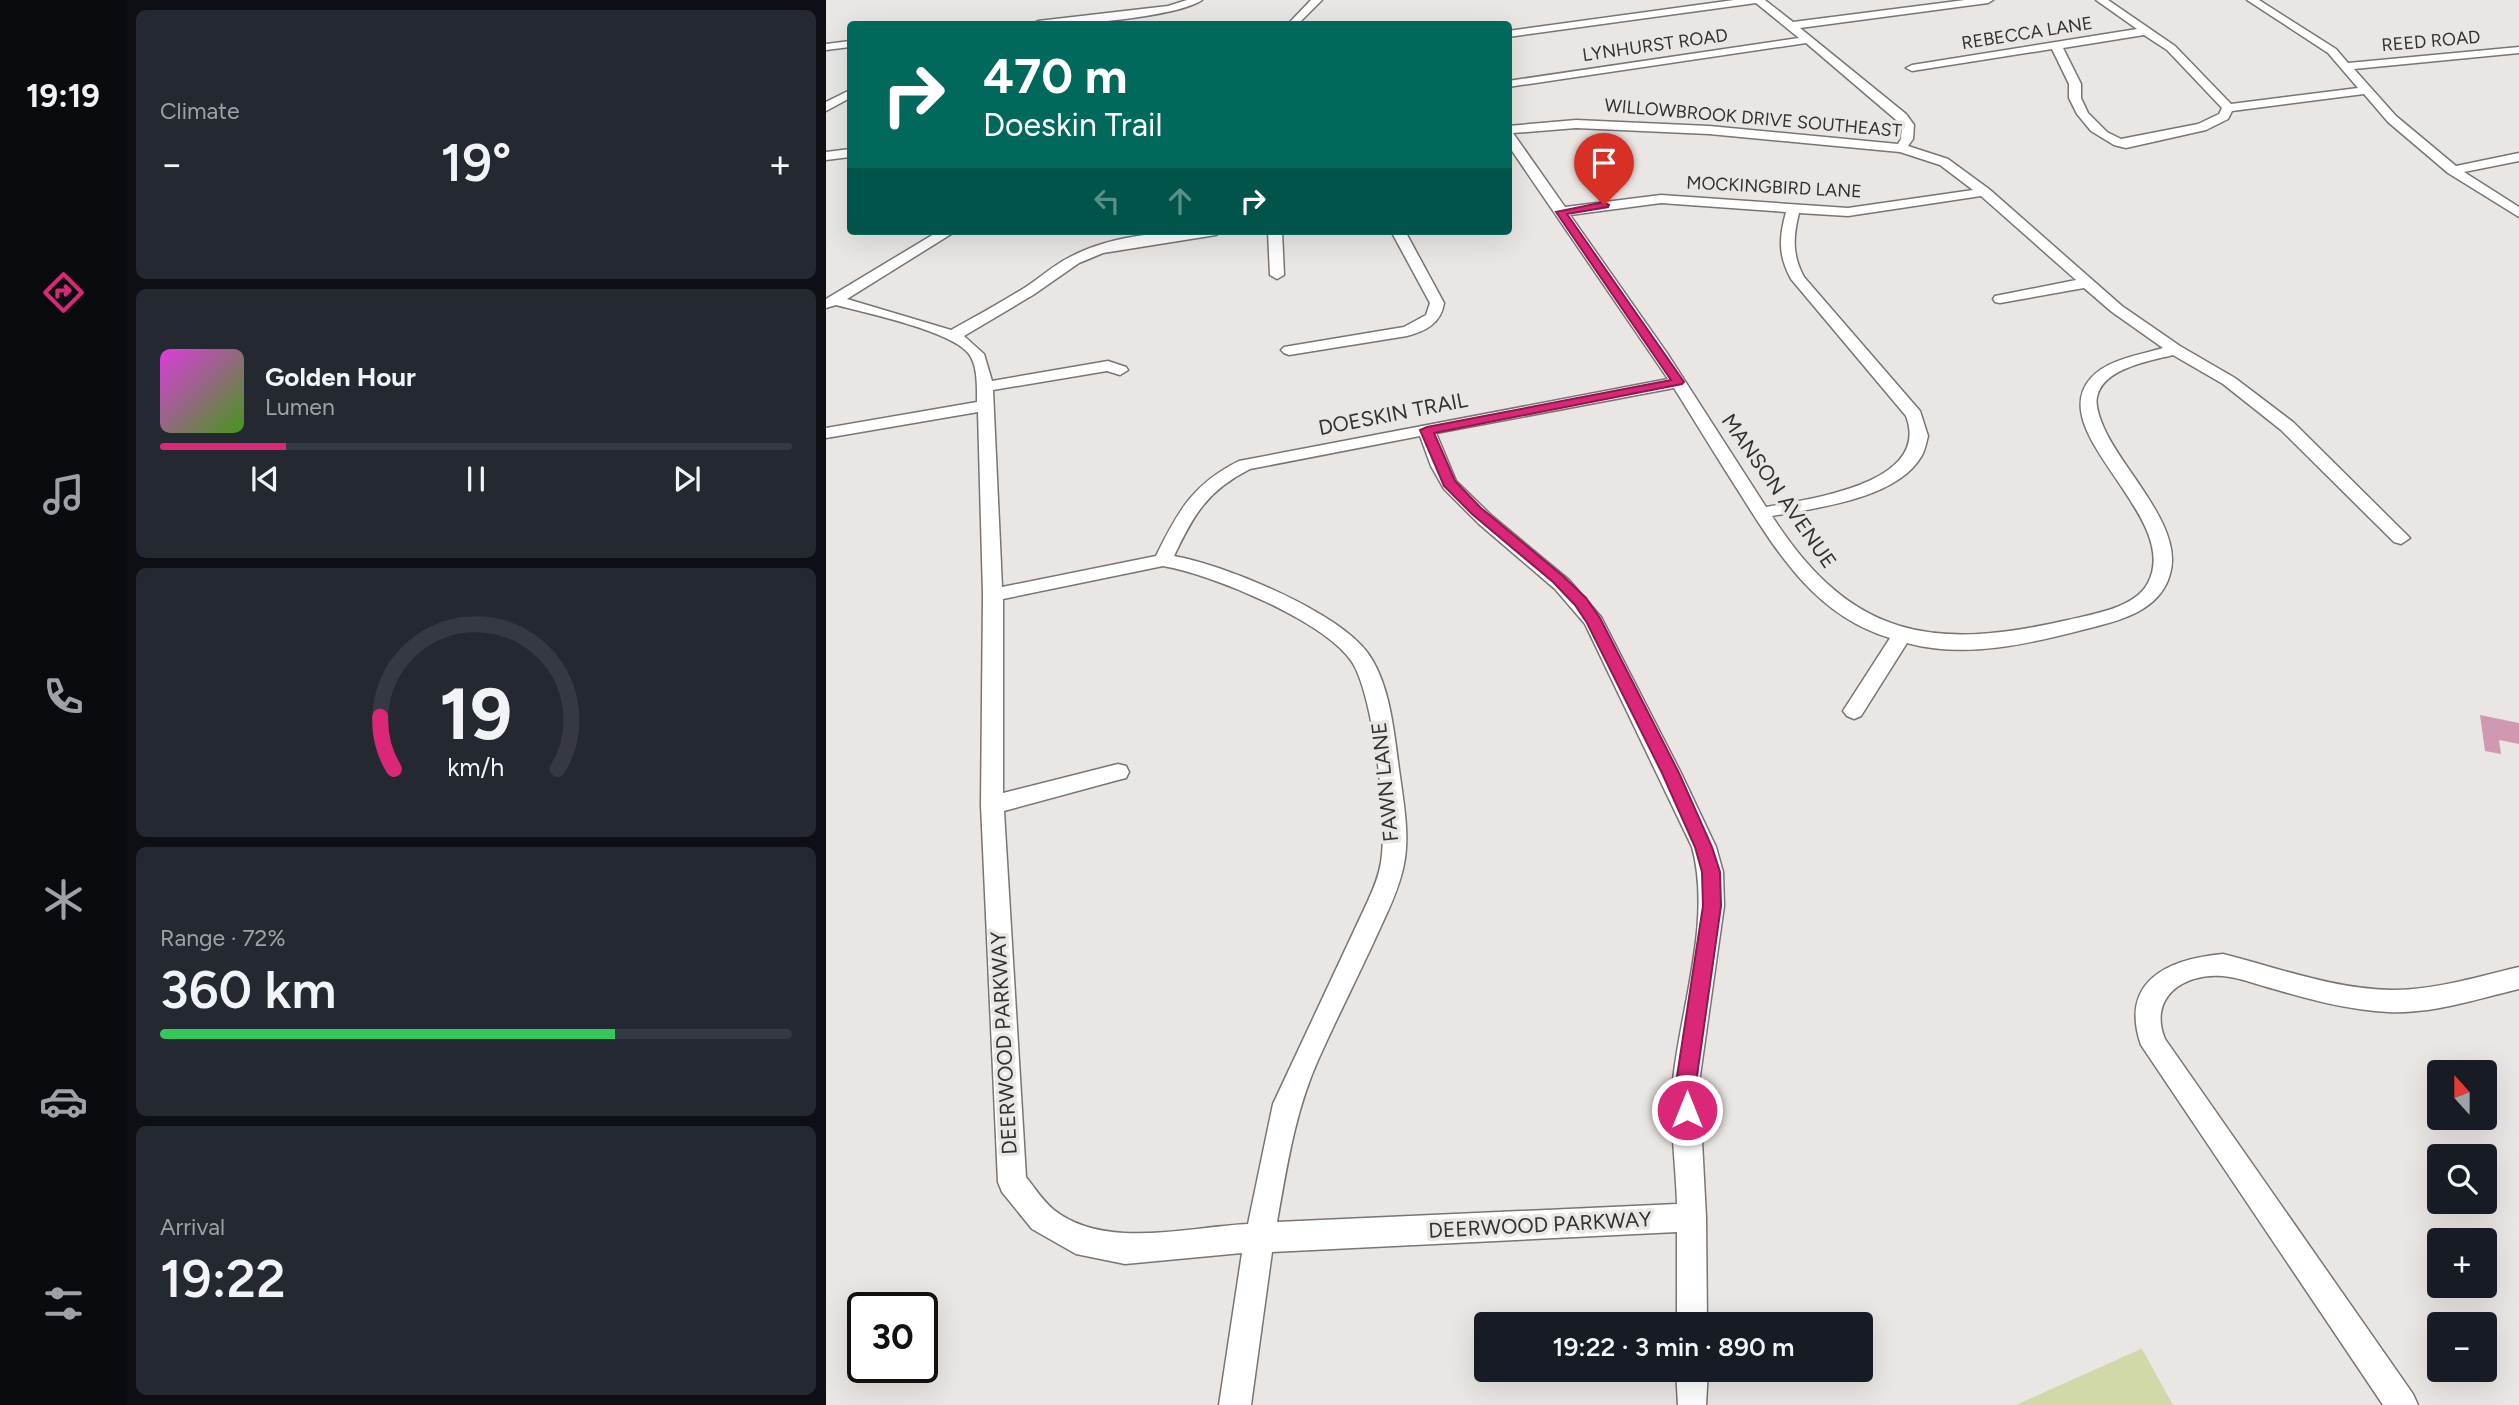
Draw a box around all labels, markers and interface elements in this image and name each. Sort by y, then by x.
street label: REBECCA LANE [1960,12,2094,54]
street label: LYNHURST ROAD [1581,24,1729,66]
street label: REED ROAD [2381,26,2481,56]
text: 470 m [983,46,1127,105]
icon: right [868,49,959,140]
text: 19:19 [26,77,100,115]
street label: WILLOWBROOK DRIVE SOUTHEAST [1603,94,1903,142]
text: Climate [160,97,239,125]
text: Doeskin Trail [983,106,1162,144]
text: 19° [440,132,512,194]
pin [1574,133,1634,205]
text: − [160,141,184,187]
text: + [768,141,792,187]
icon: arrive [1585,144,1623,182]
street label: MOCKINGBIRD LANE [1686,171,1862,203]
icon: left [1088,182,1126,220]
icon: ahead [1161,182,1199,220]
icon: right [1234,182,1272,220]
icon: directions [39,268,88,317]
text: Golden Hour [265,361,416,393]
street label: DOESKIN TRAIL [1316,387,1470,440]
text: Lumen [265,393,335,421]
street label: MANSON AVENUE [1717,409,1842,573]
icon: previous [246,460,284,498]
icon: pause [457,460,495,498]
icon: next [668,460,706,498]
icon: music [39,470,88,519]
text: 19 [440,670,512,757]
icon: phone [39,672,88,721]
street label: FAWN LANE [1366,721,1403,843]
text: km/h [447,751,505,781]
icon: climate [39,875,88,924]
text: Range · 72% [160,924,286,952]
street label: DEERWOOD PARKWAY [985,931,1022,1155]
text: 360 km [160,959,336,1021]
north arrow [2427,1060,2497,1130]
map controls [2427,1060,2497,1382]
position arrow [1650,1073,1724,1147]
icon: car [39,1077,88,1126]
button: search [2427,1144,2497,1214]
street label: DEERWOOD PARKWAY [1428,1206,1652,1243]
text: Arrival [160,1213,225,1241]
button: + [2427,1228,2497,1298]
text: 19:22 [160,1248,286,1310]
icon: filters [39,1279,88,1328]
speed limit sign: 30 [847,1292,938,1383]
button: − [2427,1312,2497,1382]
text: 19:22 · 3 min · 890 m [1553,1331,1794,1363]

